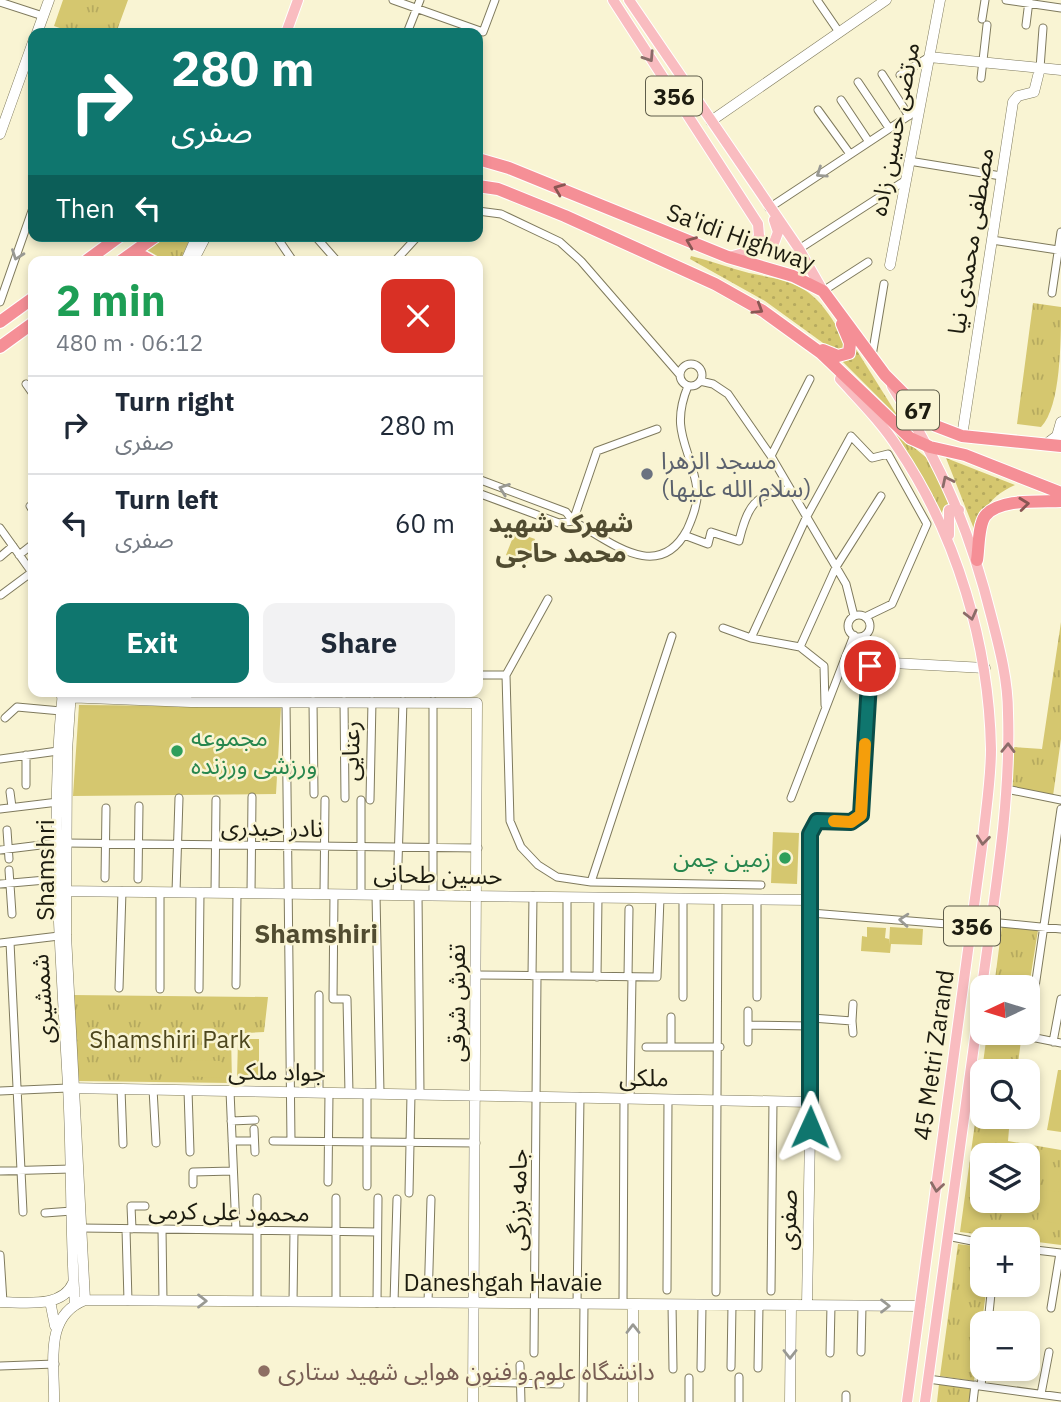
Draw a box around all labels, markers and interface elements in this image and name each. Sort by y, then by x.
text: 280 m [171,36,315,99]
street label: مرتضی حسین زاده [861,39,927,219]
one-way arrow [641,50,654,63]
icon: right [56,56,147,147]
road number: 356 [646,76,702,116]
text: صفری [171,109,253,151]
street label: مصطفی محمدی نیا [939,145,1001,337]
one-way arrow [816,165,829,177]
one-way arrow [553,183,565,197]
icon: left [129,189,167,227]
text: Then [56,191,115,225]
street label: Sa'idi Highway [662,195,820,279]
one-way arrow [685,237,697,251]
one-way arrow [11,248,25,260]
text: 2 min [56,273,166,328]
button: close [381,279,455,353]
one-way arrow [750,301,763,313]
text: 480 m · 06:12 [56,327,203,357]
text: Turn right [115,384,234,418]
road number: 67 [897,390,939,430]
icon: right [56,406,94,444]
text: 280 m [379,408,455,442]
text: صفری [115,426,174,456]
place label: مسجد الزهرا (سلام الله علیها) [661,444,811,507]
marker: مسجد الزهرا (سلام الله علیها) [639,466,655,482]
one-way arrow [941,476,955,488]
text: Turn left [115,482,218,516]
one-way arrow [499,483,511,497]
one-way arrow [1018,496,1030,511]
icon: left [56,504,94,542]
district label: شهرک شهید محمد حاجی [488,505,634,569]
text: 60 m [395,506,455,540]
text: صفری [115,524,174,554]
button: Exit [56,603,249,683]
button: Share [263,603,455,683]
one-way arrow [963,608,977,620]
pin [840,636,900,696]
icon: arrive [851,647,889,685]
place label: مجموعه ورزشی ورزنده [191,721,317,781]
street label: رعنایی [333,721,367,781]
marker: مجموعه ورزشی ورزنده [169,743,185,759]
one-way arrow [1000,743,1016,753]
street label: نادر حیدری [221,810,323,844]
street label: Shamshri [29,819,61,921]
one-way arrow [976,835,991,846]
place label: زمین چمن [673,842,771,874]
marker: زمین چمن [777,850,793,866]
street label: حسین طحانی [373,857,503,891]
road number: 356 [944,906,1000,945]
one-way arrow [898,913,909,928]
district label: Shamshiri [254,916,378,950]
street label: تفرش شرقی [440,944,472,1062]
street label: شمشیری [23,953,61,1045]
street label: 45 Metri Zarand [905,968,961,1142]
north arrow [970,975,1040,1045]
map controls [970,975,1040,1381]
park label: Shamshiri Park [89,1023,251,1055]
street label: جواد ملکی [228,1054,326,1088]
button: search [970,1059,1040,1129]
street label: ملکی [619,1061,669,1093]
position arrow [773,1090,847,1164]
button: layers [970,1143,1040,1213]
street label: جامه بزرگی [500,1149,534,1251]
one-way arrow [929,1181,944,1193]
street label: صفری [770,1189,804,1251]
street label: محمود علی کرمی [148,1194,310,1228]
button: + [970,1227,1040,1297]
street label: Daneshgah Havaie [404,1266,602,1298]
one-way arrow [197,1293,208,1309]
one-way arrow [880,1298,891,1314]
button: − [970,1311,1040,1381]
one-way arrow [625,1323,641,1333]
one-way arrow [782,1349,798,1359]
place label: دانشگاه علوم و فنون هوایی شهید ستاری [278,1355,655,1390]
marker: دانشگاه علوم و فنون هوایی شهید ستاری [256,1363,272,1379]

